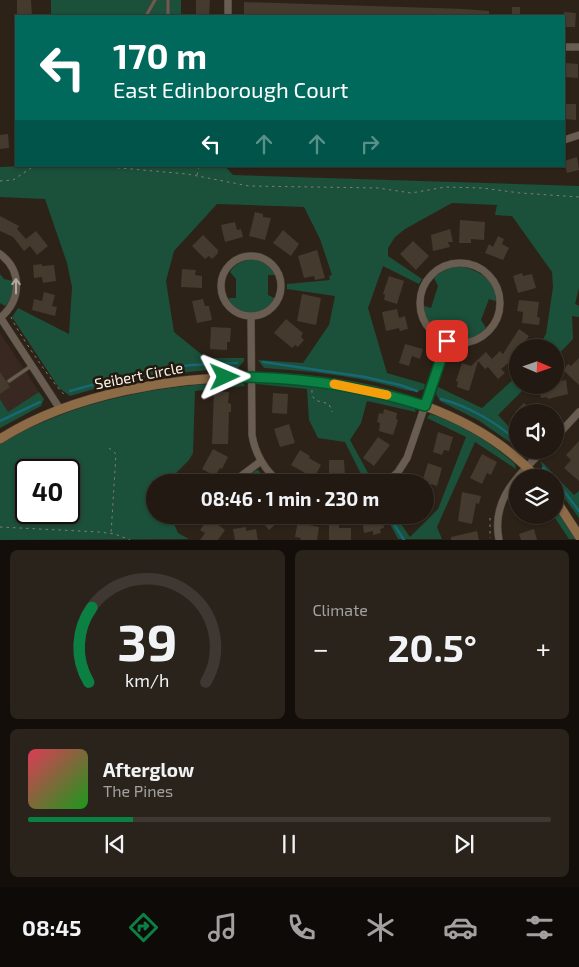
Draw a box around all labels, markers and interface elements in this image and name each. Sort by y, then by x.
text: 170 m [113,34,207,76]
icon: left [30,35,95,100]
text: East Edinborough Court [113,76,348,102]
icon: left [197,130,225,158]
icon: ahead [250,130,278,158]
icon: ahead [303,130,331,158]
icon: right [356,130,384,158]
one-way arrow [11,278,21,294]
pin [426,320,468,362]
icon: arrive [433,327,461,355]
north arrow [509,339,564,394]
map controls [509,339,564,524]
position arrow [198,350,250,402]
street label: Seibert Circle [93,358,185,392]
button: sound [509,404,564,459]
speed limit sign: 40 [15,459,80,524]
button: layers [509,469,564,524]
text: 08:46 · 1 min · 230 m [201,487,379,510]
text: Climate [313,600,368,619]
text: 39 [117,609,177,671]
text: 20.5° [388,624,477,670]
text: − [313,631,329,665]
text: + [536,631,551,665]
text: km/h [125,669,169,691]
text: Afterglow [103,758,194,781]
text: The Pines [103,781,173,800]
icon: previous [101,830,129,858]
icon: pause [275,830,303,858]
icon: next [450,830,478,858]
icon: directions [126,910,161,945]
icon: music [205,910,240,945]
icon: phone [284,910,319,945]
icon: climate [363,910,398,945]
icon: car [443,910,478,945]
icon: filters [522,910,557,945]
text: 08:45 [22,914,82,940]

